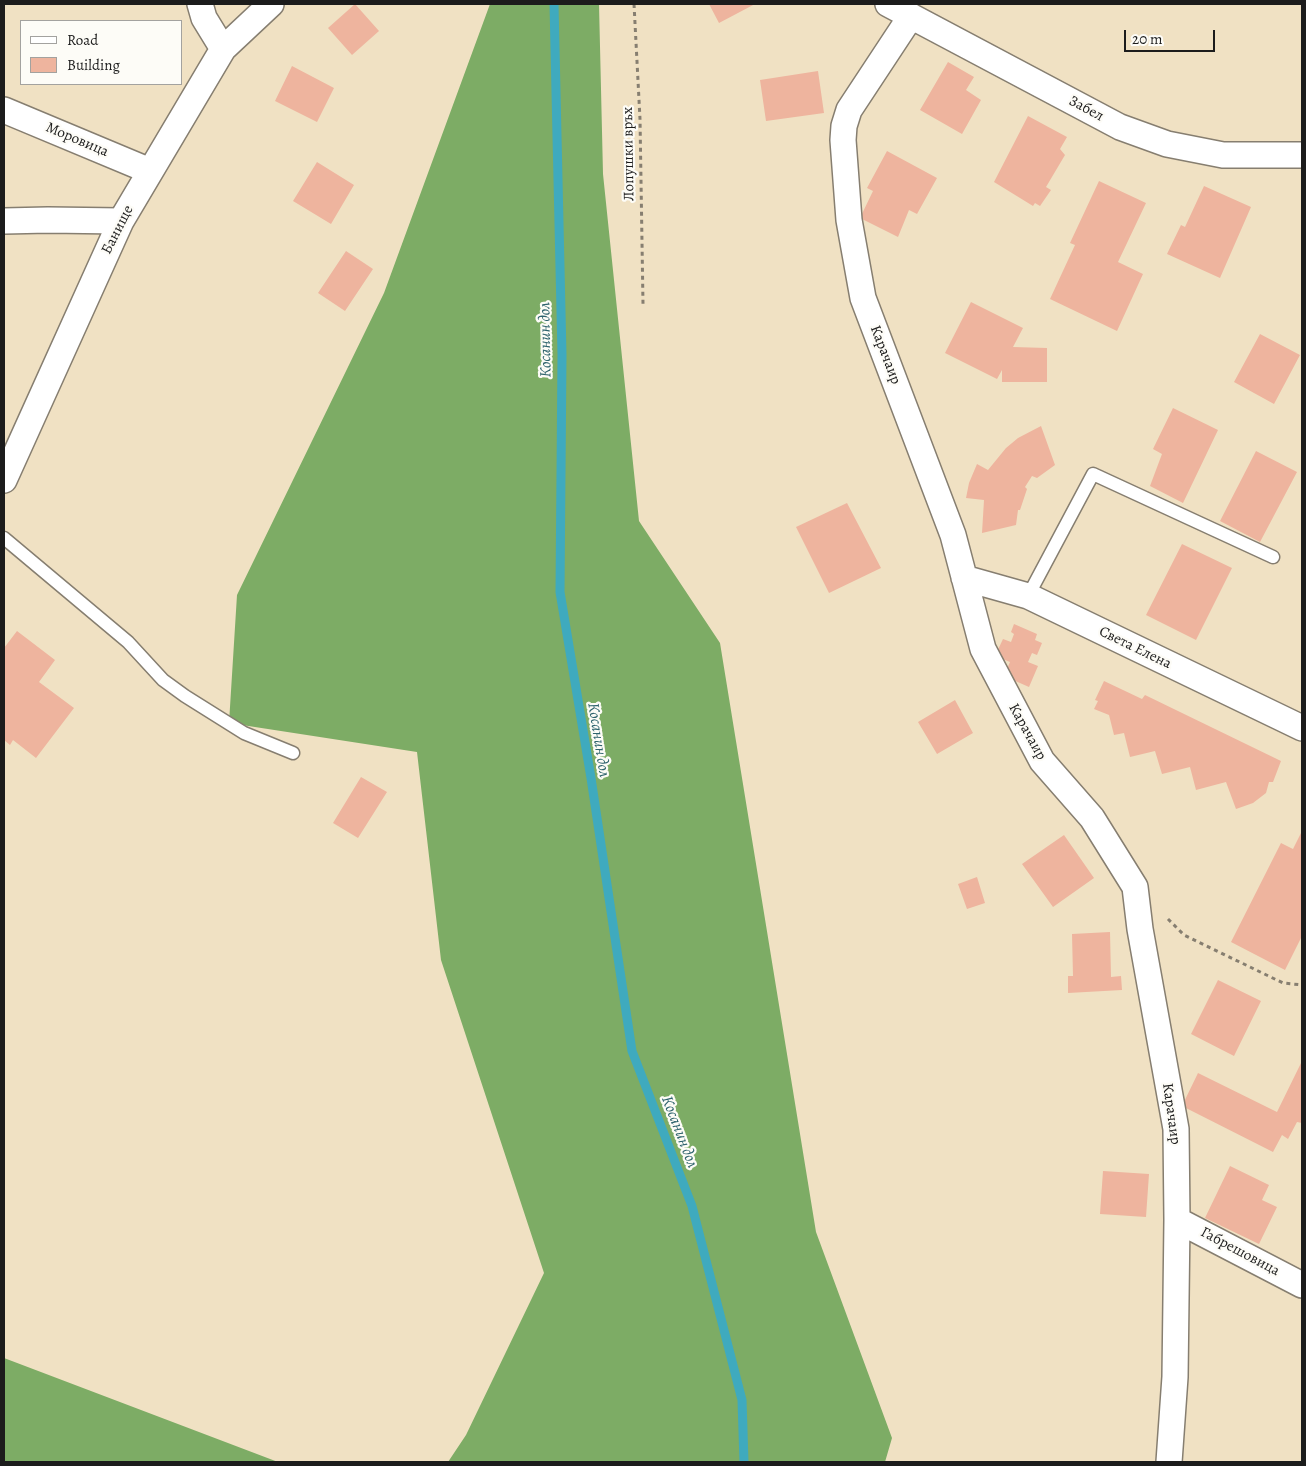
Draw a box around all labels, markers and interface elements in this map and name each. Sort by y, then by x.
legend [20,20,182,85]
scale bar [1126,20,1217,52]
text: 20 m [1132,29,1163,49]
text: Road [67,30,98,50]
text: Building [67,55,120,75]
street label: Забел [1065,92,1107,126]
street label: Лопушки връх [619,107,639,201]
street label: Моровица [43,119,111,161]
street label: Банище [98,203,138,257]
water label: Косанин дол [536,302,556,378]
street label: Карачаир [866,323,904,387]
street label: Света Елена [1096,623,1174,673]
water label: Косанин дол [583,701,613,779]
street label: Карачаир [1004,701,1050,763]
street label: Карачаир [1158,1082,1184,1146]
water label: Косанин дол [657,1093,701,1171]
street label: Габрешовица [1197,1224,1283,1280]

